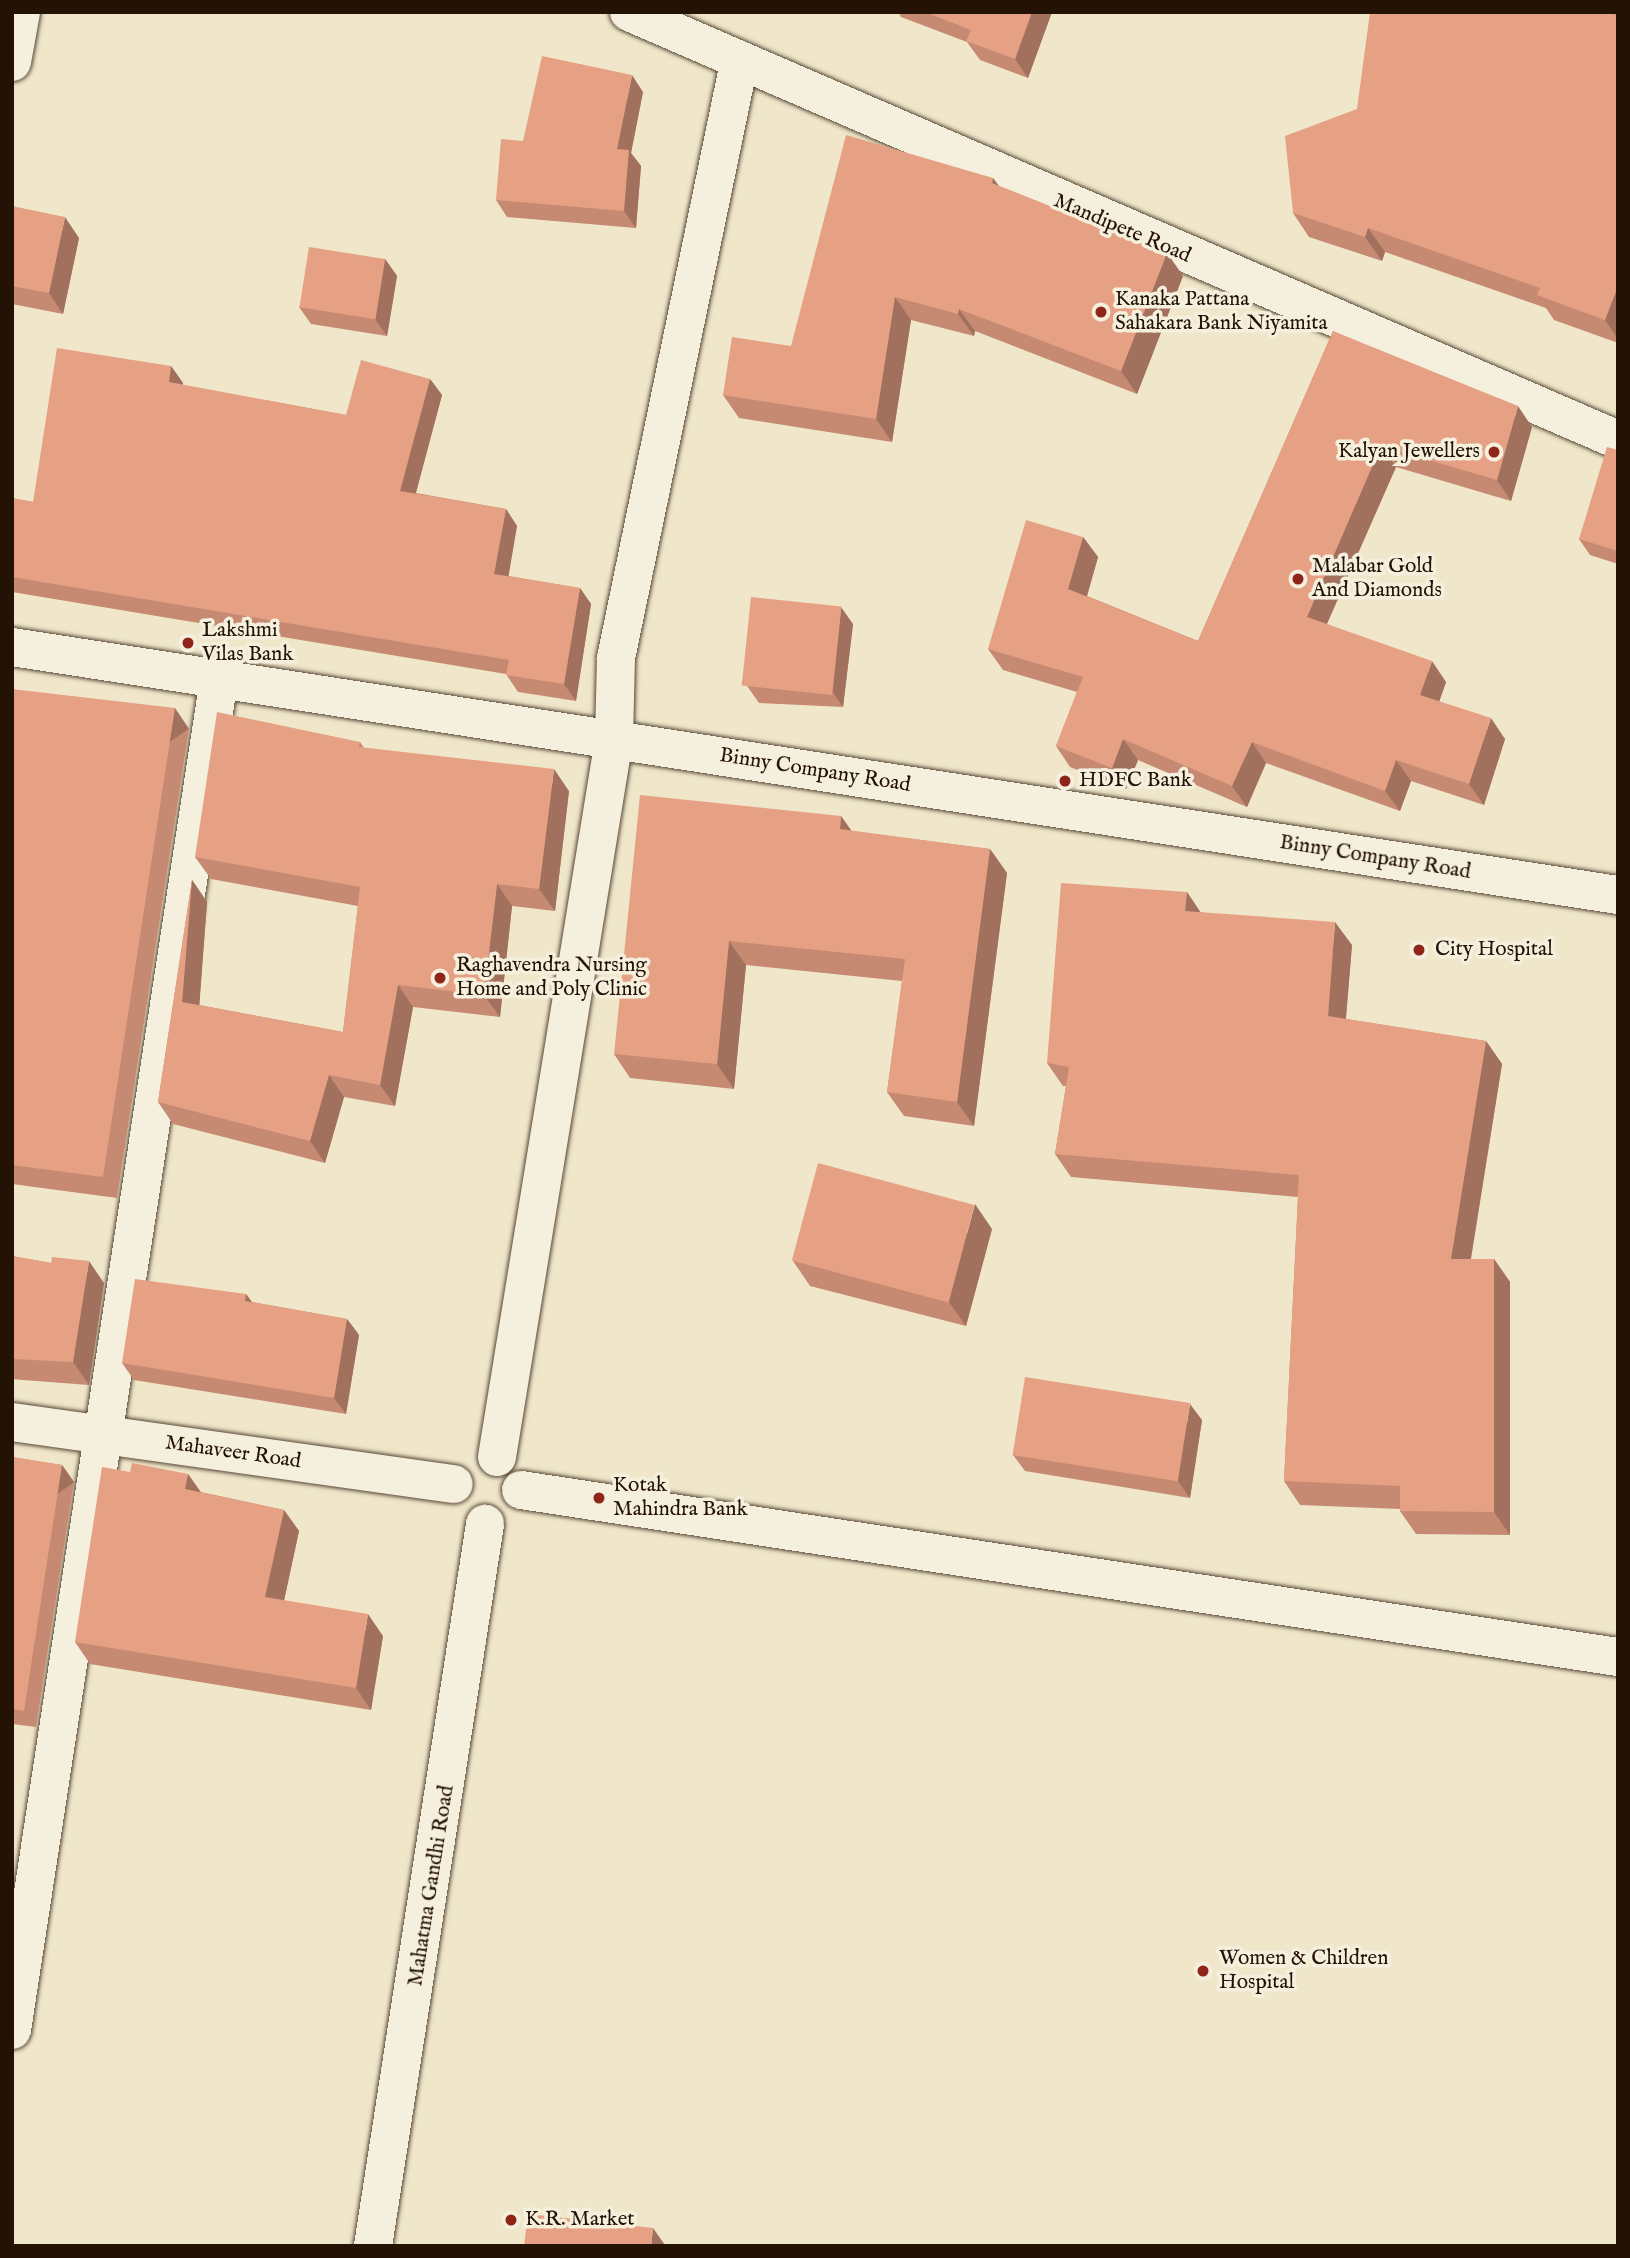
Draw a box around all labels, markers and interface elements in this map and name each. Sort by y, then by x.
street label: Mandipete Road [1050,189,1194,269]
place label: Kanaka Pattana Sahakara Bank Niyamita [1115,287,1328,337]
marker: Kanaka Pattana Sahakara Bank Niyamita [1093,304,1109,320]
place label: Kalyan Jewellers [1338,439,1480,465]
marker: Kalyan Jewellers [1486,444,1502,460]
place label: Malabar Gold And Diamonds [1312,554,1442,604]
marker: Malabar Gold And Diamonds [1290,571,1306,587]
place label: Lakshmi Vilas Bank [202,618,294,668]
marker: Lakshmi Vilas Bank [180,635,196,651]
street label: Binny Company Road [718,743,912,799]
place label: HDFC Bank [1079,768,1192,794]
marker: HDFC Bank [1057,773,1073,789]
street label: Binny Company Road [1278,830,1472,886]
place label: City Hospital [1435,937,1553,963]
marker: City Hospital [1409,940,1429,960]
place label: Raghavendra Nursing Home and Poly Clinic [456,953,647,1003]
marker: Raghavendra Nursing Home and Poly Clinic [430,968,450,988]
street label: Mahaveer Road [163,1431,303,1475]
place label: Kotak Mahindra Bank [613,1473,748,1523]
marker: Kotak Mahindra Bank [591,1490,607,1506]
street label: Mahatma Gandhi Road [404,1784,460,1988]
place label: Women & Children Hospital [1219,1946,1388,1996]
marker: Women & Children Hospital [1193,1961,1213,1981]
place label: K.R. Market [525,2207,635,2233]
marker: K.R. Market [503,2212,519,2228]

